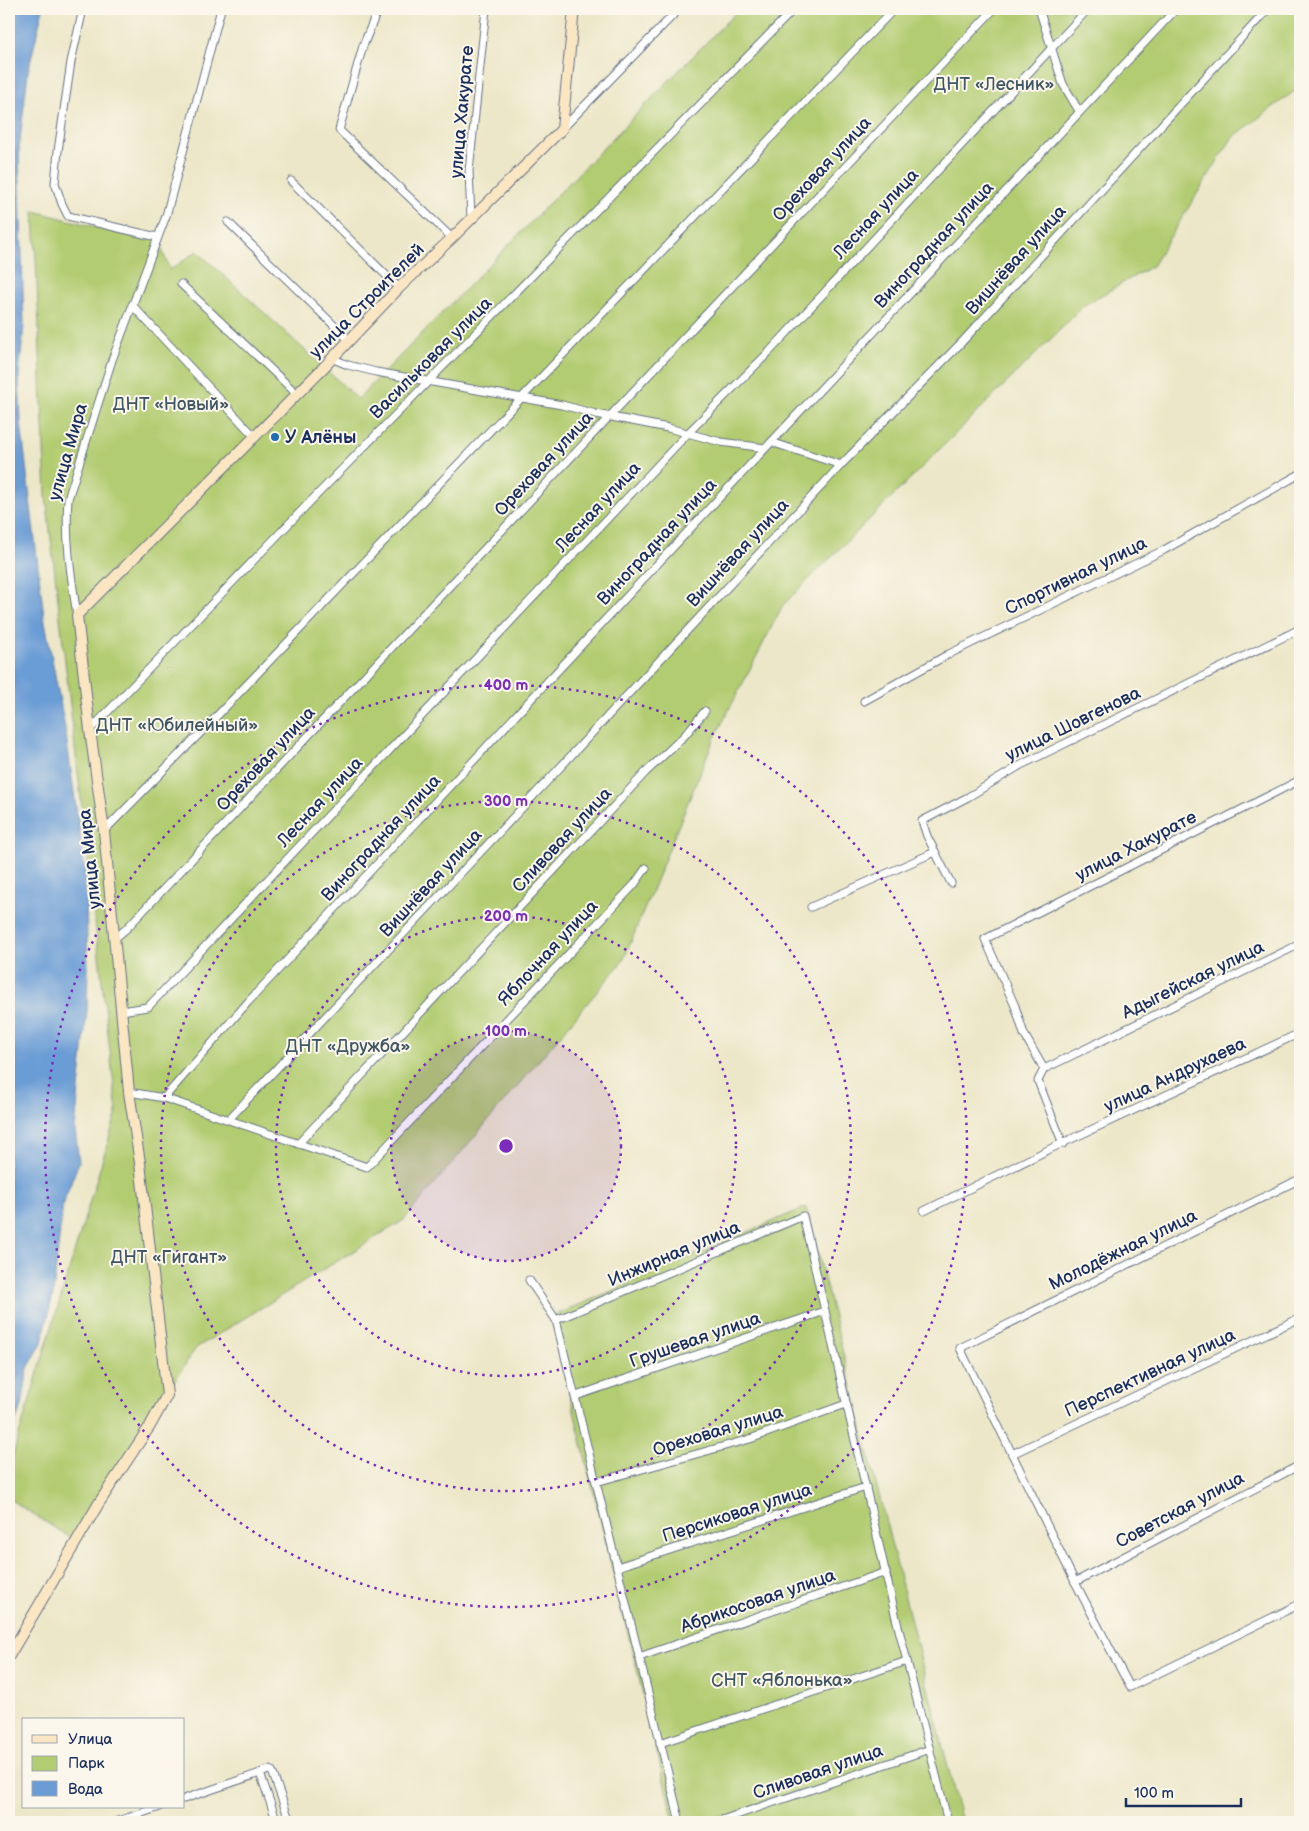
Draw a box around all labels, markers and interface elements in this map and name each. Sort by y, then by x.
street label: улица Хакурате [446,45,478,179]
park label: ДНТ «Лесник» [933,74,1055,95]
street label: Ореховая улица [768,112,876,226]
street label: Лесная улица [828,164,923,264]
street label: Виноградная улица [870,177,998,313]
street label: Вишнёвая улица [961,201,1071,319]
street label: улица Строителей [305,239,429,363]
street label: Васильковая улица [366,293,496,423]
park label: ДНТ «Новый» [113,394,229,415]
street label: улица Мира [44,400,92,503]
street label: Ореховая улица [490,407,598,521]
place label: У Алёны [285,427,356,448]
marker: У Алёны [269,431,281,443]
street label: Лесная улица [550,457,645,557]
street label: Виноградная улица [593,474,721,610]
street label: Вишнёвая улица [683,494,794,611]
street label: Спортивная улица [1002,532,1151,619]
text: 400 m [484,676,528,695]
street label: улица Шовгенова [1002,682,1144,766]
street label: Ореховая улица [212,702,320,816]
park label: ДНТ «Юбилейный» [96,715,258,736]
street label: Лесная улица [272,752,367,852]
street label: Виноградная улица [317,770,445,906]
street label: Сливовая улица [508,783,616,897]
text: 300 m [484,792,528,811]
street label: улица Хакурате [1072,806,1200,886]
street label: улица Мира [74,808,106,910]
street label: Вишнёвая улица [376,824,487,941]
street label: Яблочная улица [494,896,603,1010]
text: 200 m [484,907,528,926]
street label: Адыгейская улица [1118,936,1268,1024]
text: 100 m [485,1022,527,1041]
street label: улица Андрухаева [1101,1033,1249,1117]
park label: ДНТ «Дружба» [285,1036,411,1057]
centre of rings [497,1137,515,1155]
street label: Молодёжная улица [1045,1205,1201,1295]
street label: Инжирная улица [605,1217,744,1291]
park label: ДНТ «Гигант» [111,1247,227,1268]
street label: Грушевая улица [627,1308,764,1372]
street label: Перспективная улица [1061,1324,1239,1422]
street label: Ореховая улица [650,1401,786,1461]
street label: Советская улица [1112,1467,1248,1553]
street label: Персиковая улица [660,1479,815,1547]
street label: Абрикосовая улица [677,1564,839,1638]
park label: СНТ «Яблонька» [711,1670,853,1691]
legend [22,1718,185,1808]
text: Улица [68,1730,113,1749]
street label: Сливовая улица [750,1740,886,1804]
text: Парк [68,1754,105,1773]
scale bar [1126,1776,1242,1808]
text: Вода [68,1780,103,1799]
text: 100 m [1134,1784,1174,1803]

